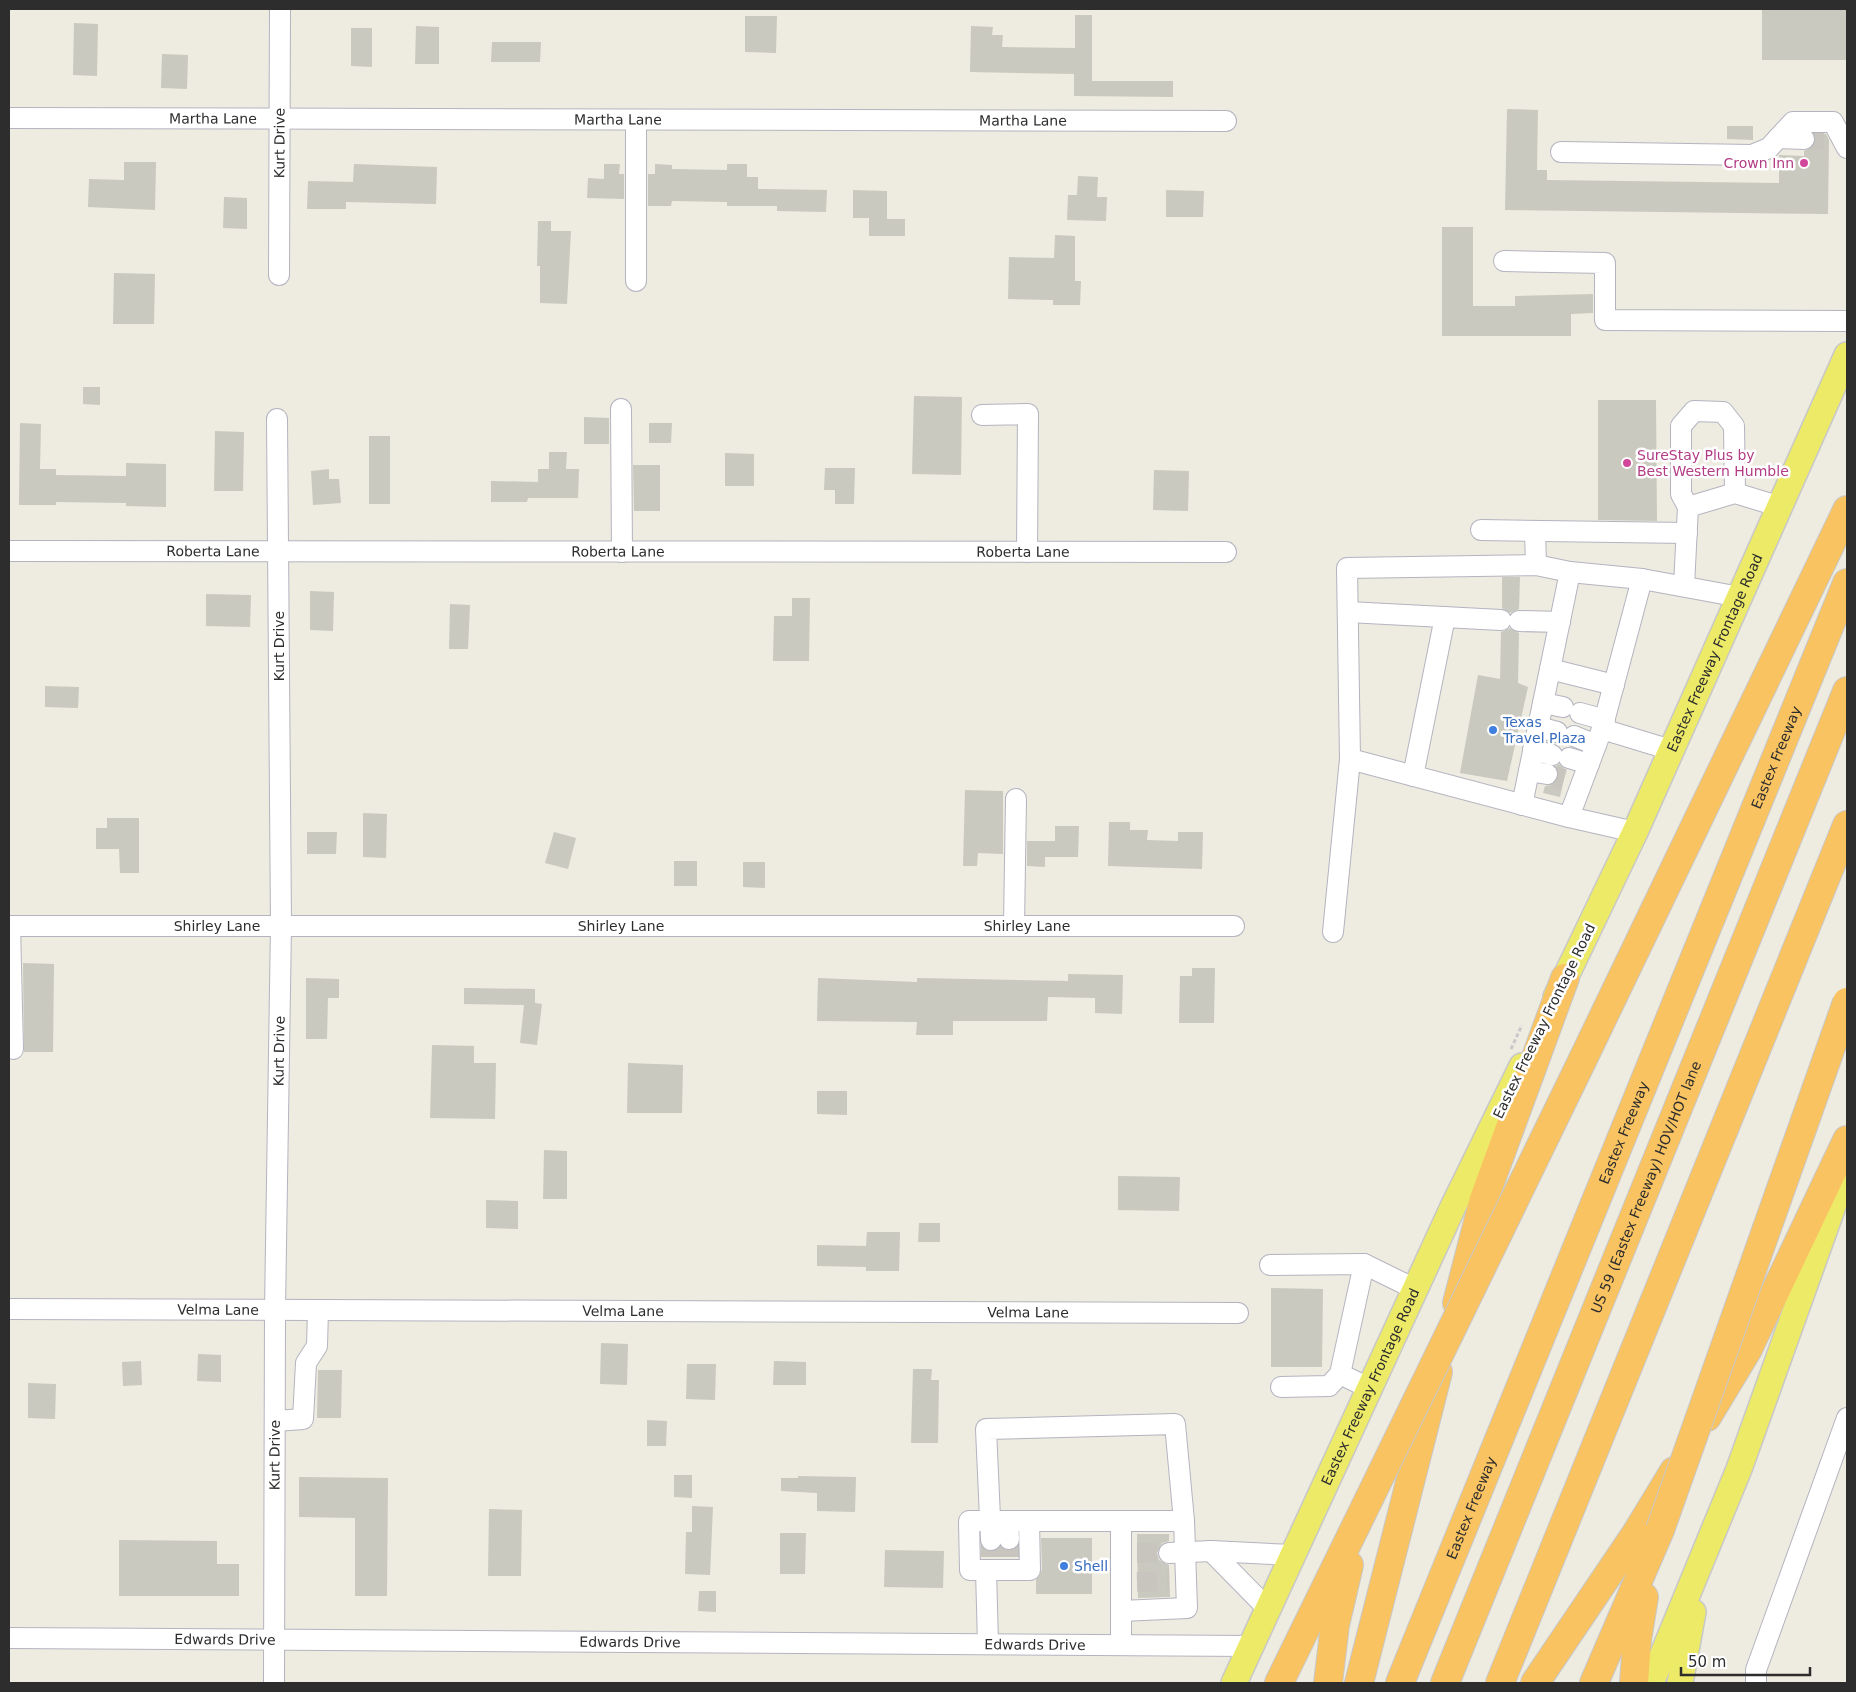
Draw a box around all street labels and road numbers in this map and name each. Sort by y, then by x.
street label: Kurt Drive [271,108,288,178]
street label: Martha Lane [169,110,257,127]
street label: Martha Lane [574,111,662,128]
street label: Martha Lane [979,112,1067,129]
street label: Roberta Lane [166,543,260,559]
street label: Roberta Lane [571,543,665,560]
street label: Roberta Lane [976,544,1070,560]
street label: Eastex Freeway Frontage Road [1664,551,1766,754]
street label: Kurt Drive [271,611,287,681]
street label: Eastex Freeway [1748,704,1804,811]
street label: Shirley Lane [174,918,260,934]
street label: Shirley Lane [578,918,664,934]
street label: Shirley Lane [984,918,1070,934]
street label: Eastex Freeway Frontage Road [1490,921,1598,1121]
street label: Kurt Drive [270,1016,288,1086]
street label: US 59 (Eastex Freeway) HOV/HOT lane [1588,1059,1704,1316]
street label: Eastex Freeway [1596,1079,1652,1186]
street label: Eastex Freeway Frontage Road [1318,1286,1422,1488]
street label: Velma Lane [177,1302,259,1318]
street label: Velma Lane [582,1303,664,1319]
street label: Velma Lane [987,1304,1069,1320]
street label: Kurt Drive [267,1420,283,1490]
street label: Eastex Freeway [1443,1454,1499,1562]
street label: Edwards Drive [174,1631,276,1648]
street label: Edwards Drive [579,1634,681,1650]
street label: Edwards Drive [984,1636,1086,1653]

